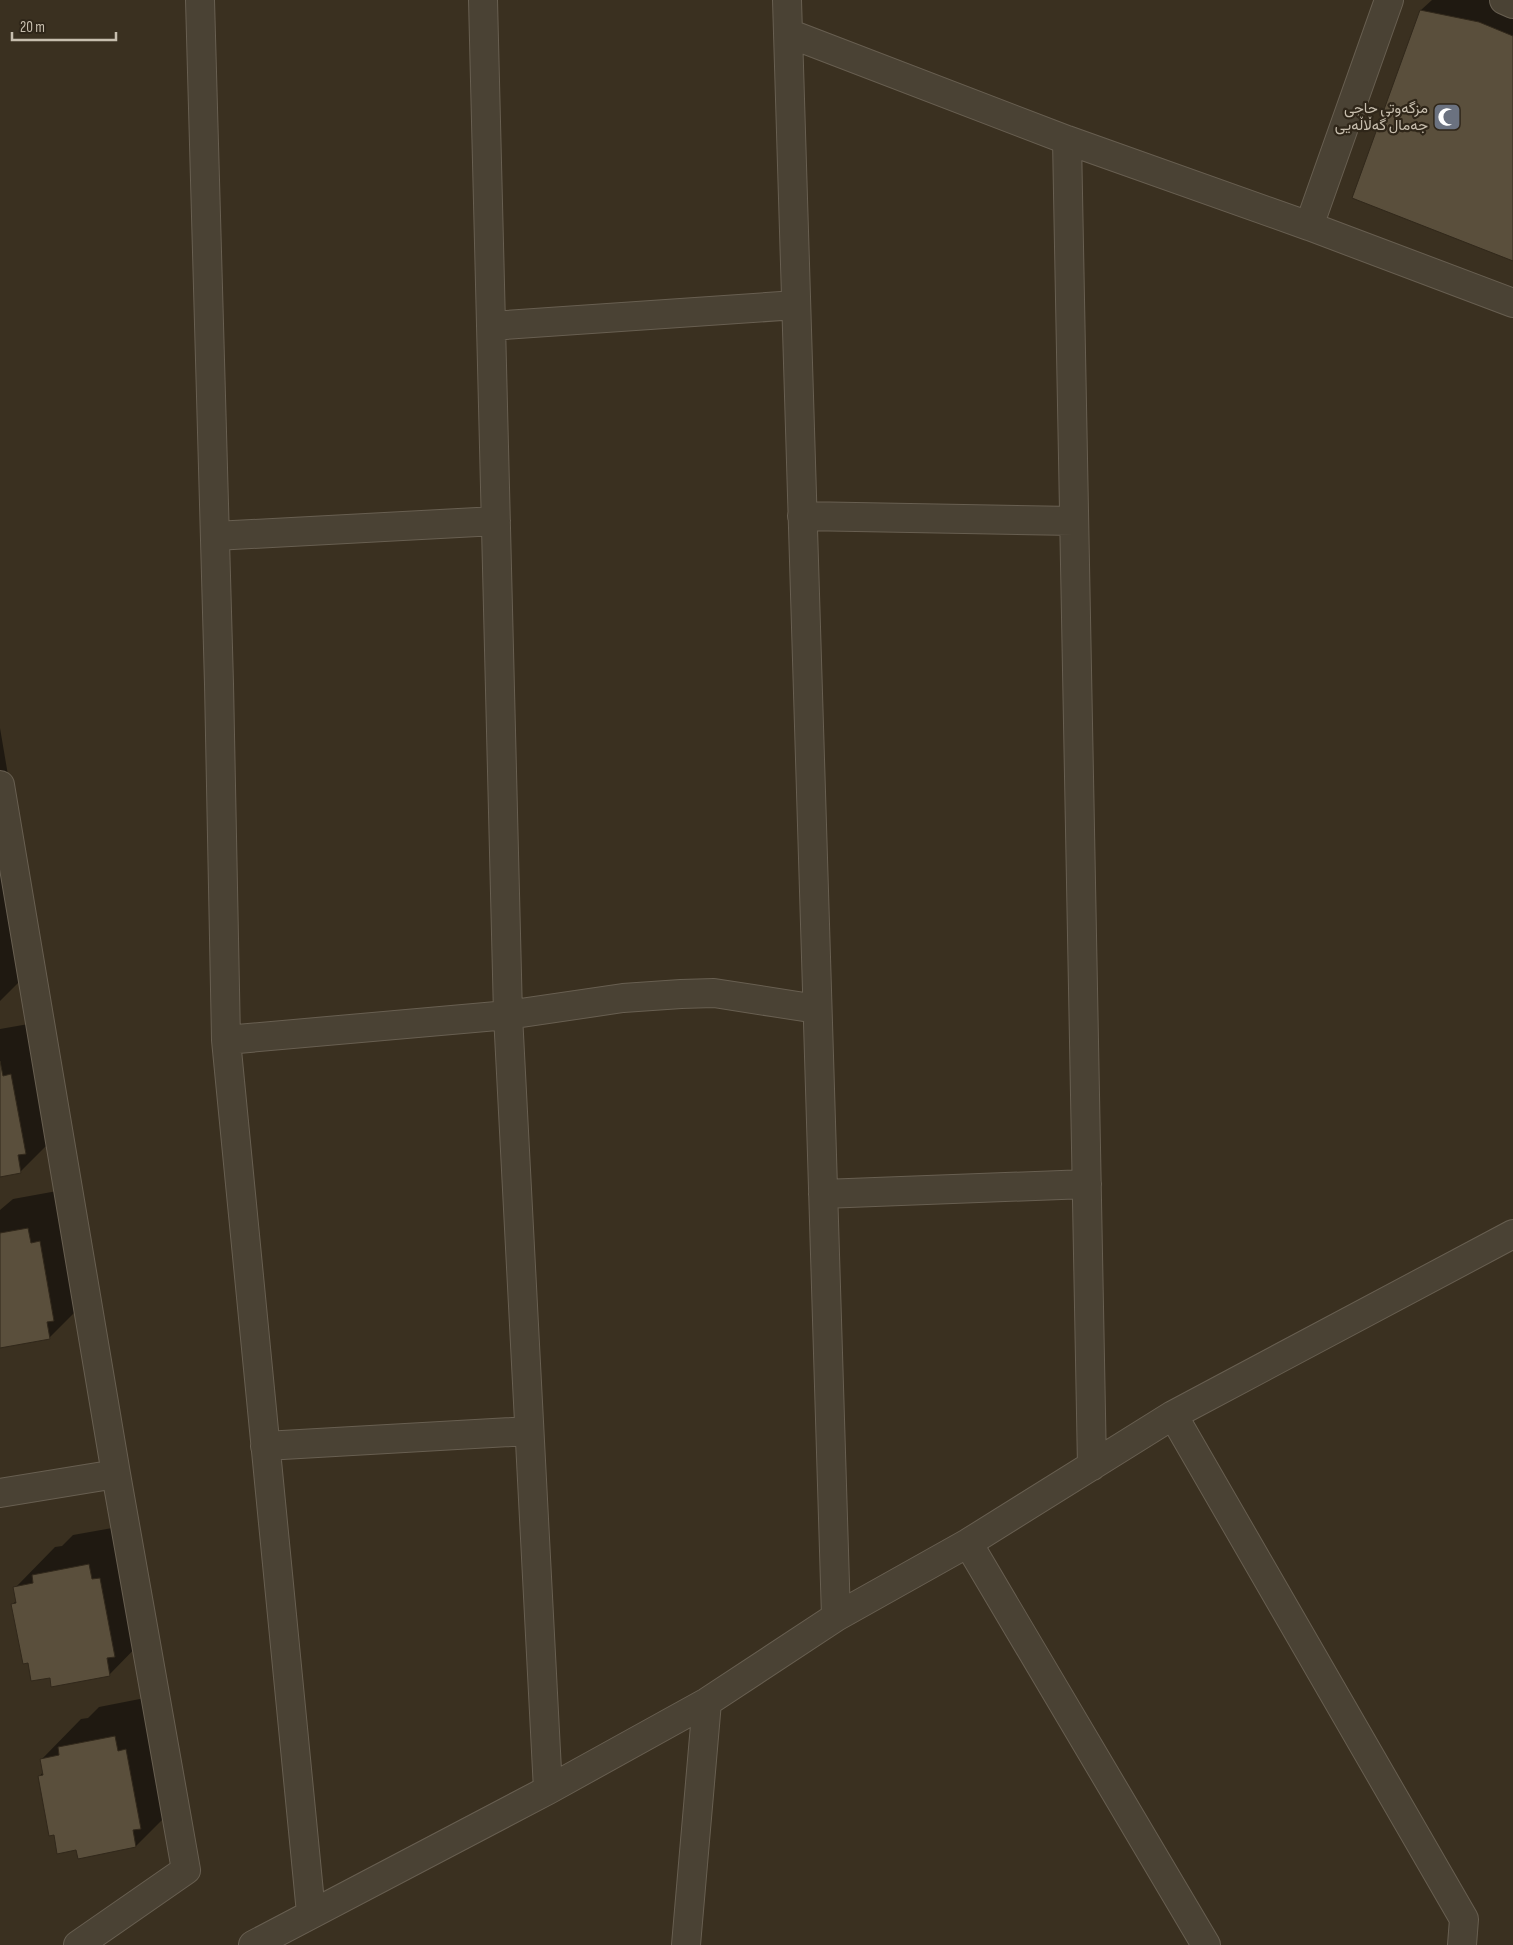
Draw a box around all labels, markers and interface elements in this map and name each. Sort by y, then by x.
scale bar [12,10,116,42]
text: 20 m [20,18,45,37]
place label: مزگەوتی حاجی جەمال گەڵاڵەیی [1335,99,1428,135]
mosque icon: مزگەوتی حاجی جەمال گەڵاڵەیی [1432,102,1462,132]

